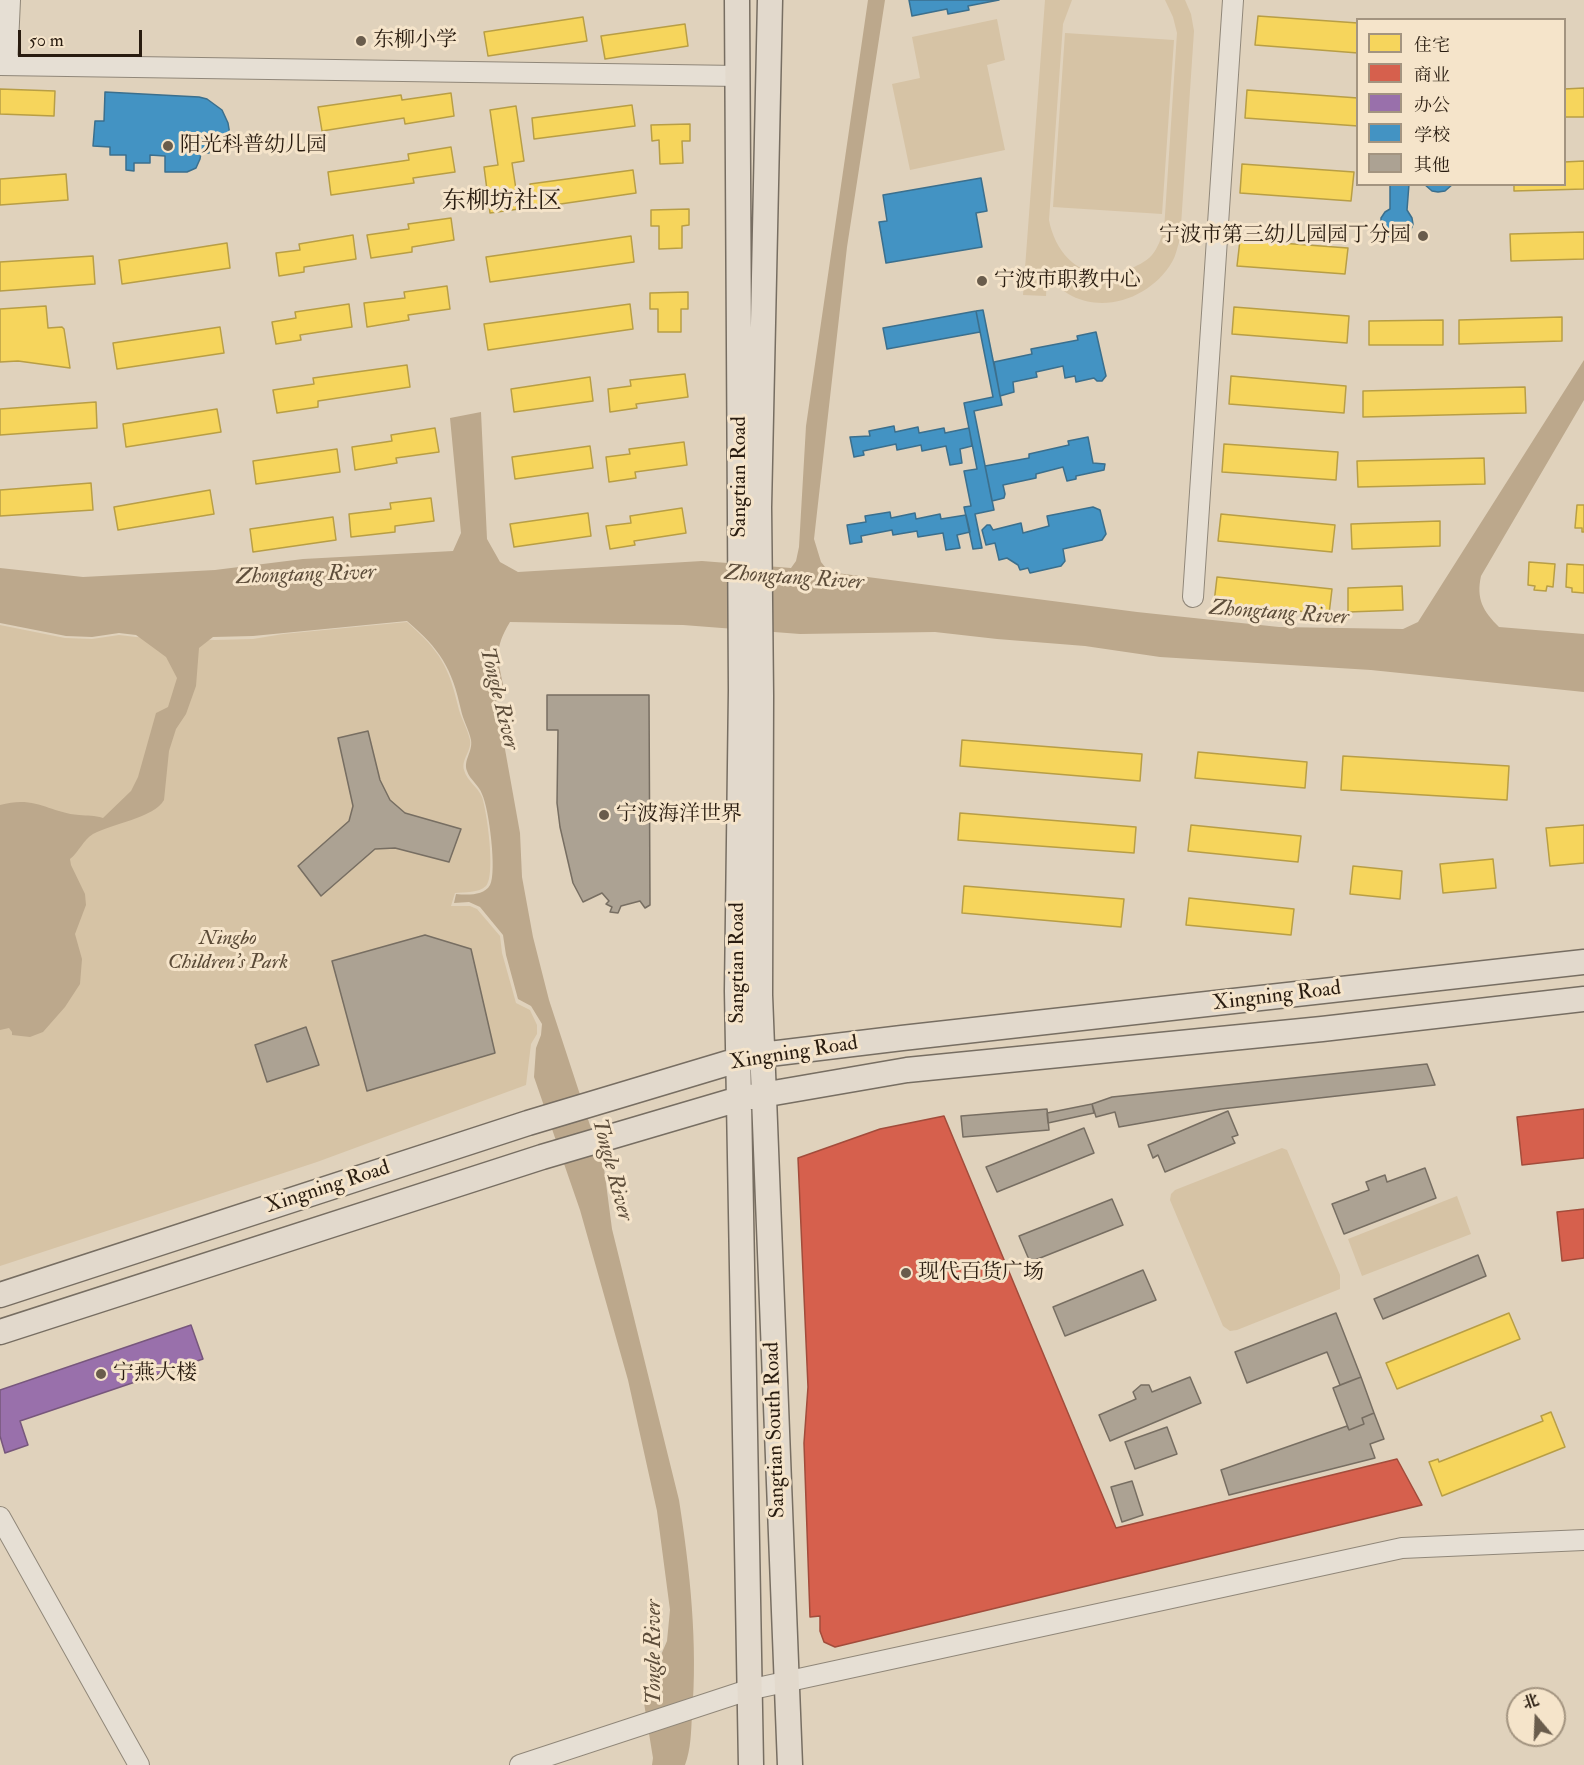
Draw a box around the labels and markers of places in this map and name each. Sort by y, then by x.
place label: 东柳小学 [373,28,457,54]
marker: 东柳小学 [354,34,368,48]
place label: 阳光科普幼儿园 [180,133,327,159]
marker: 阳光科普幼儿园 [161,139,175,153]
place label: 宁波市第三幼儿园园丁分园 [1159,223,1411,249]
marker: 宁波市第三幼儿园园丁分园 [1416,229,1430,243]
place label: 宁波市职教中心 [994,268,1141,294]
marker: 宁波市职教中心 [975,274,989,288]
place label: 宁波海洋世界 [616,802,742,828]
marker: 宁波海洋世界 [597,808,611,822]
place label: 现代百货广场 [918,1260,1044,1286]
marker: 现代百货广场 [899,1266,913,1280]
place label: 宁燕大楼 [113,1361,197,1387]
marker: 宁燕大楼 [94,1367,108,1381]

